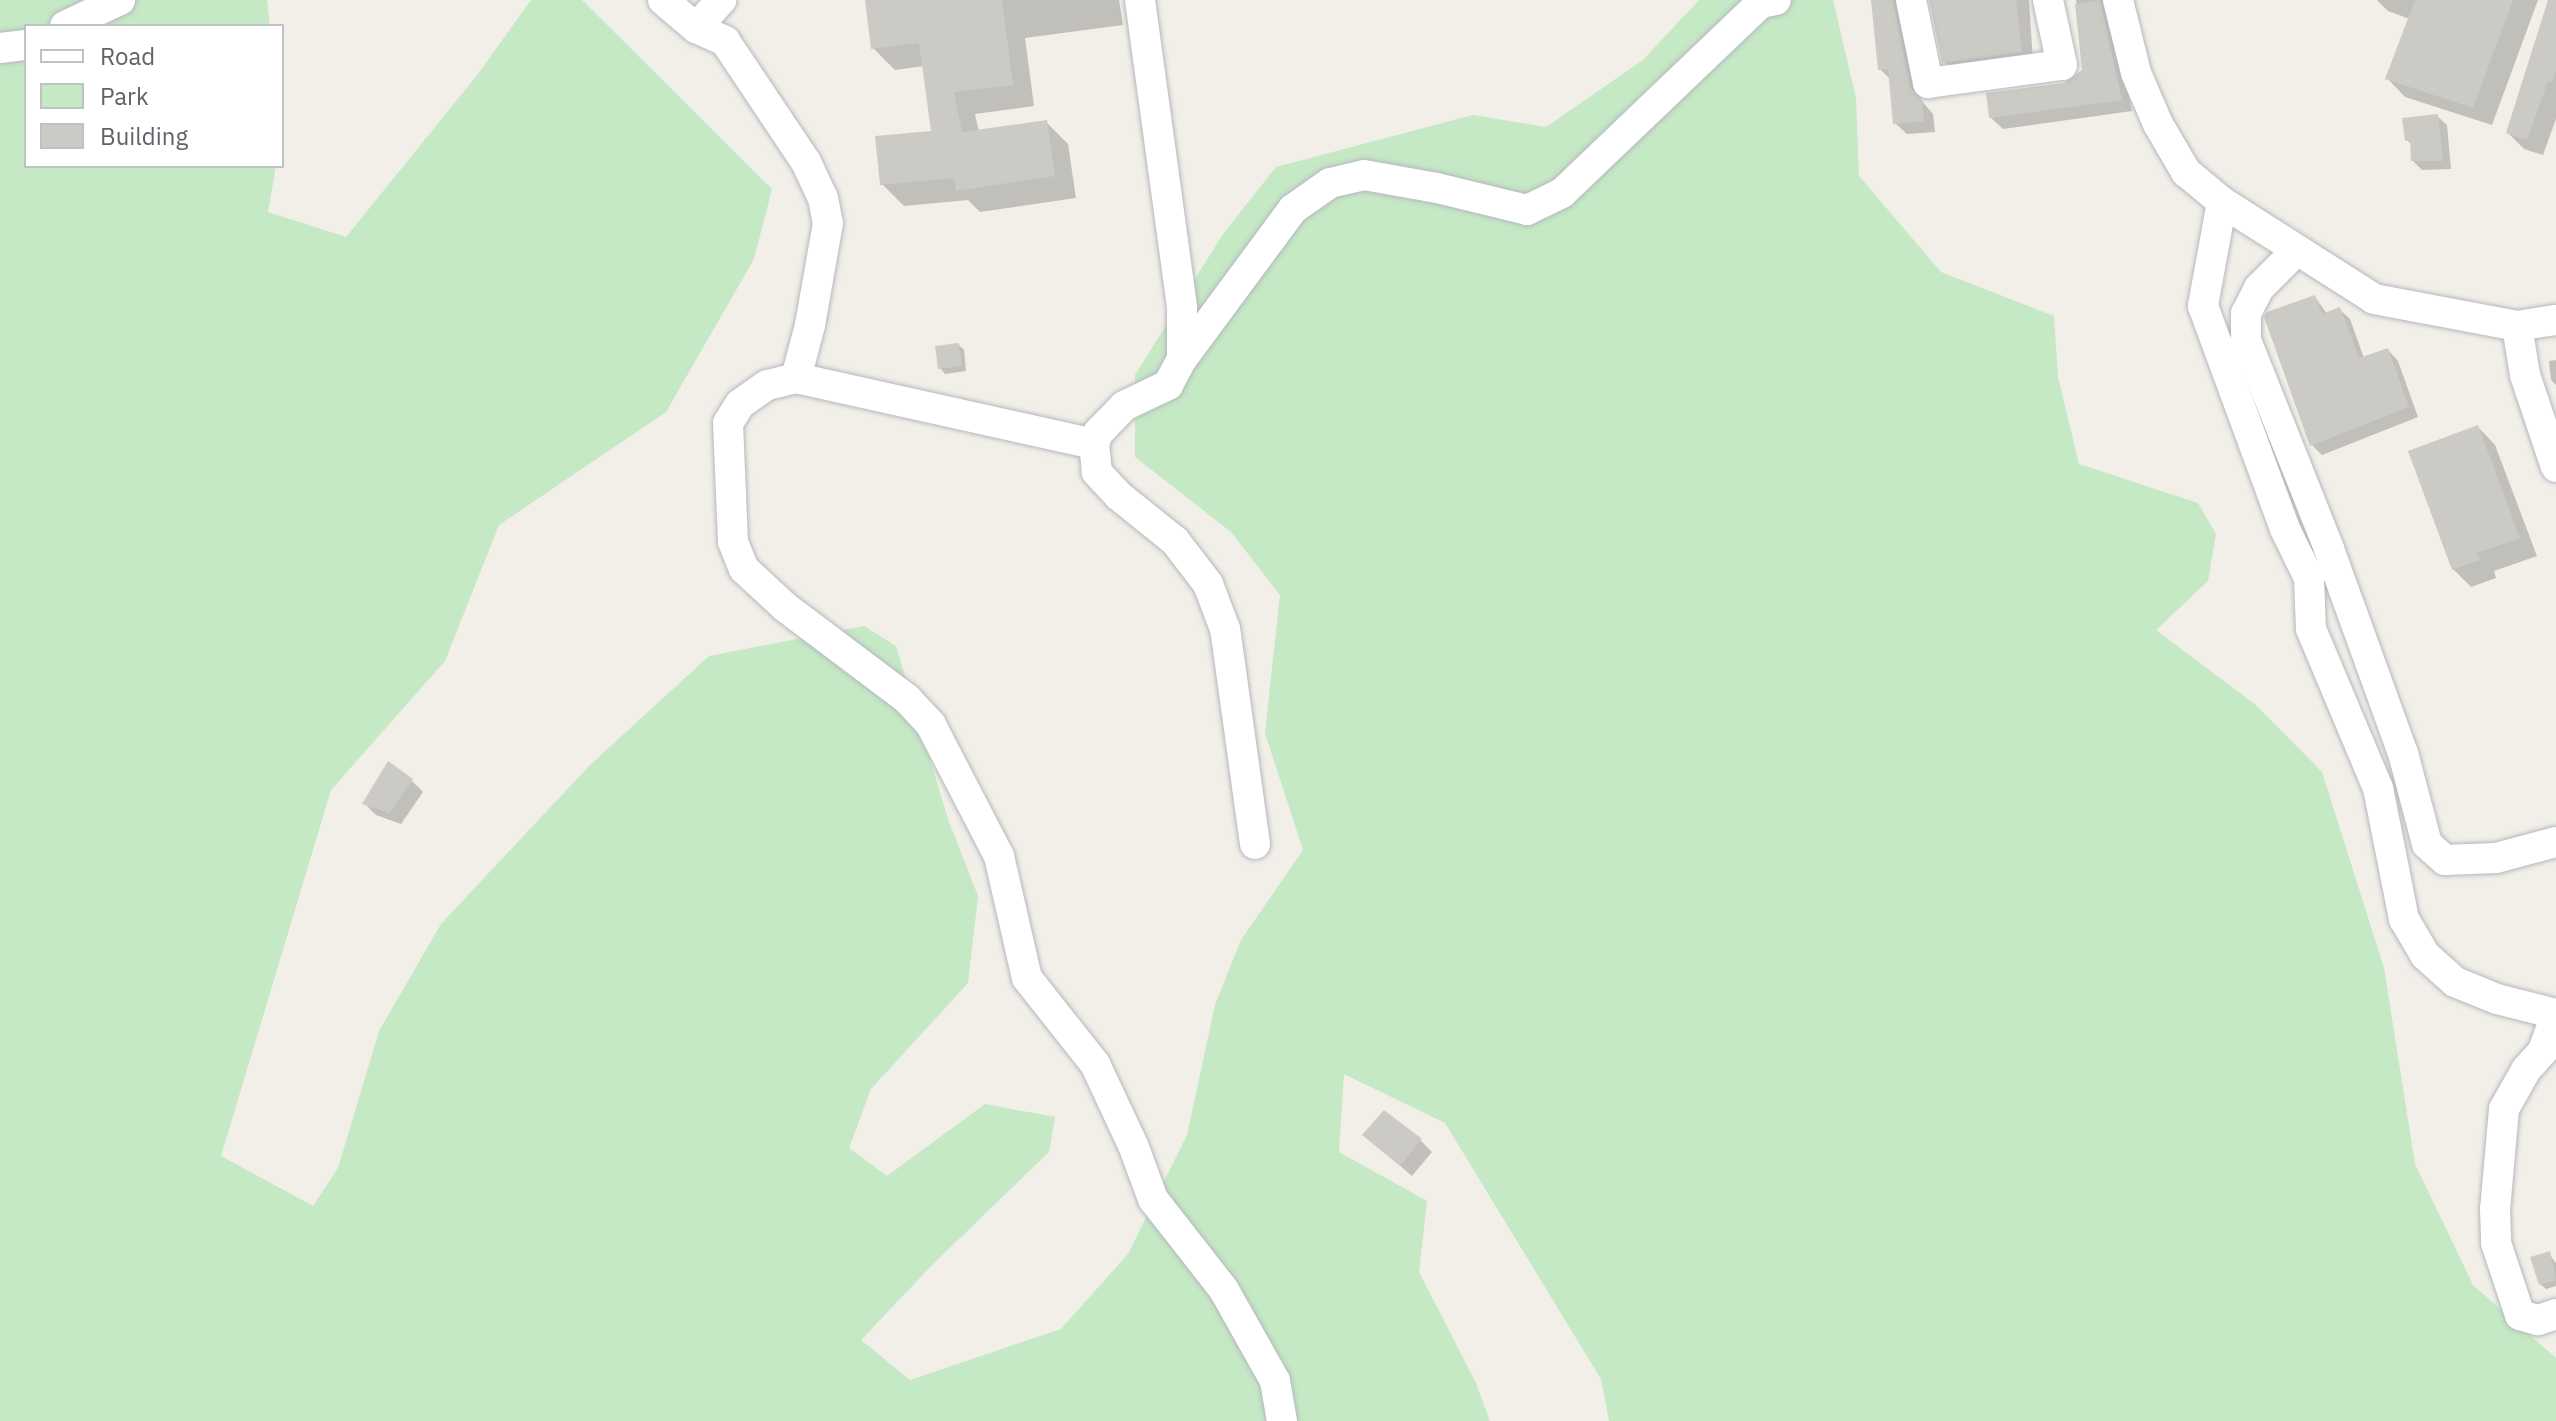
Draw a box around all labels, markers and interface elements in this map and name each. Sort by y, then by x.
legend [24,24,284,168]
text: Road [100,40,155,72]
text: Park [100,80,149,112]
text: Building [100,120,188,152]

